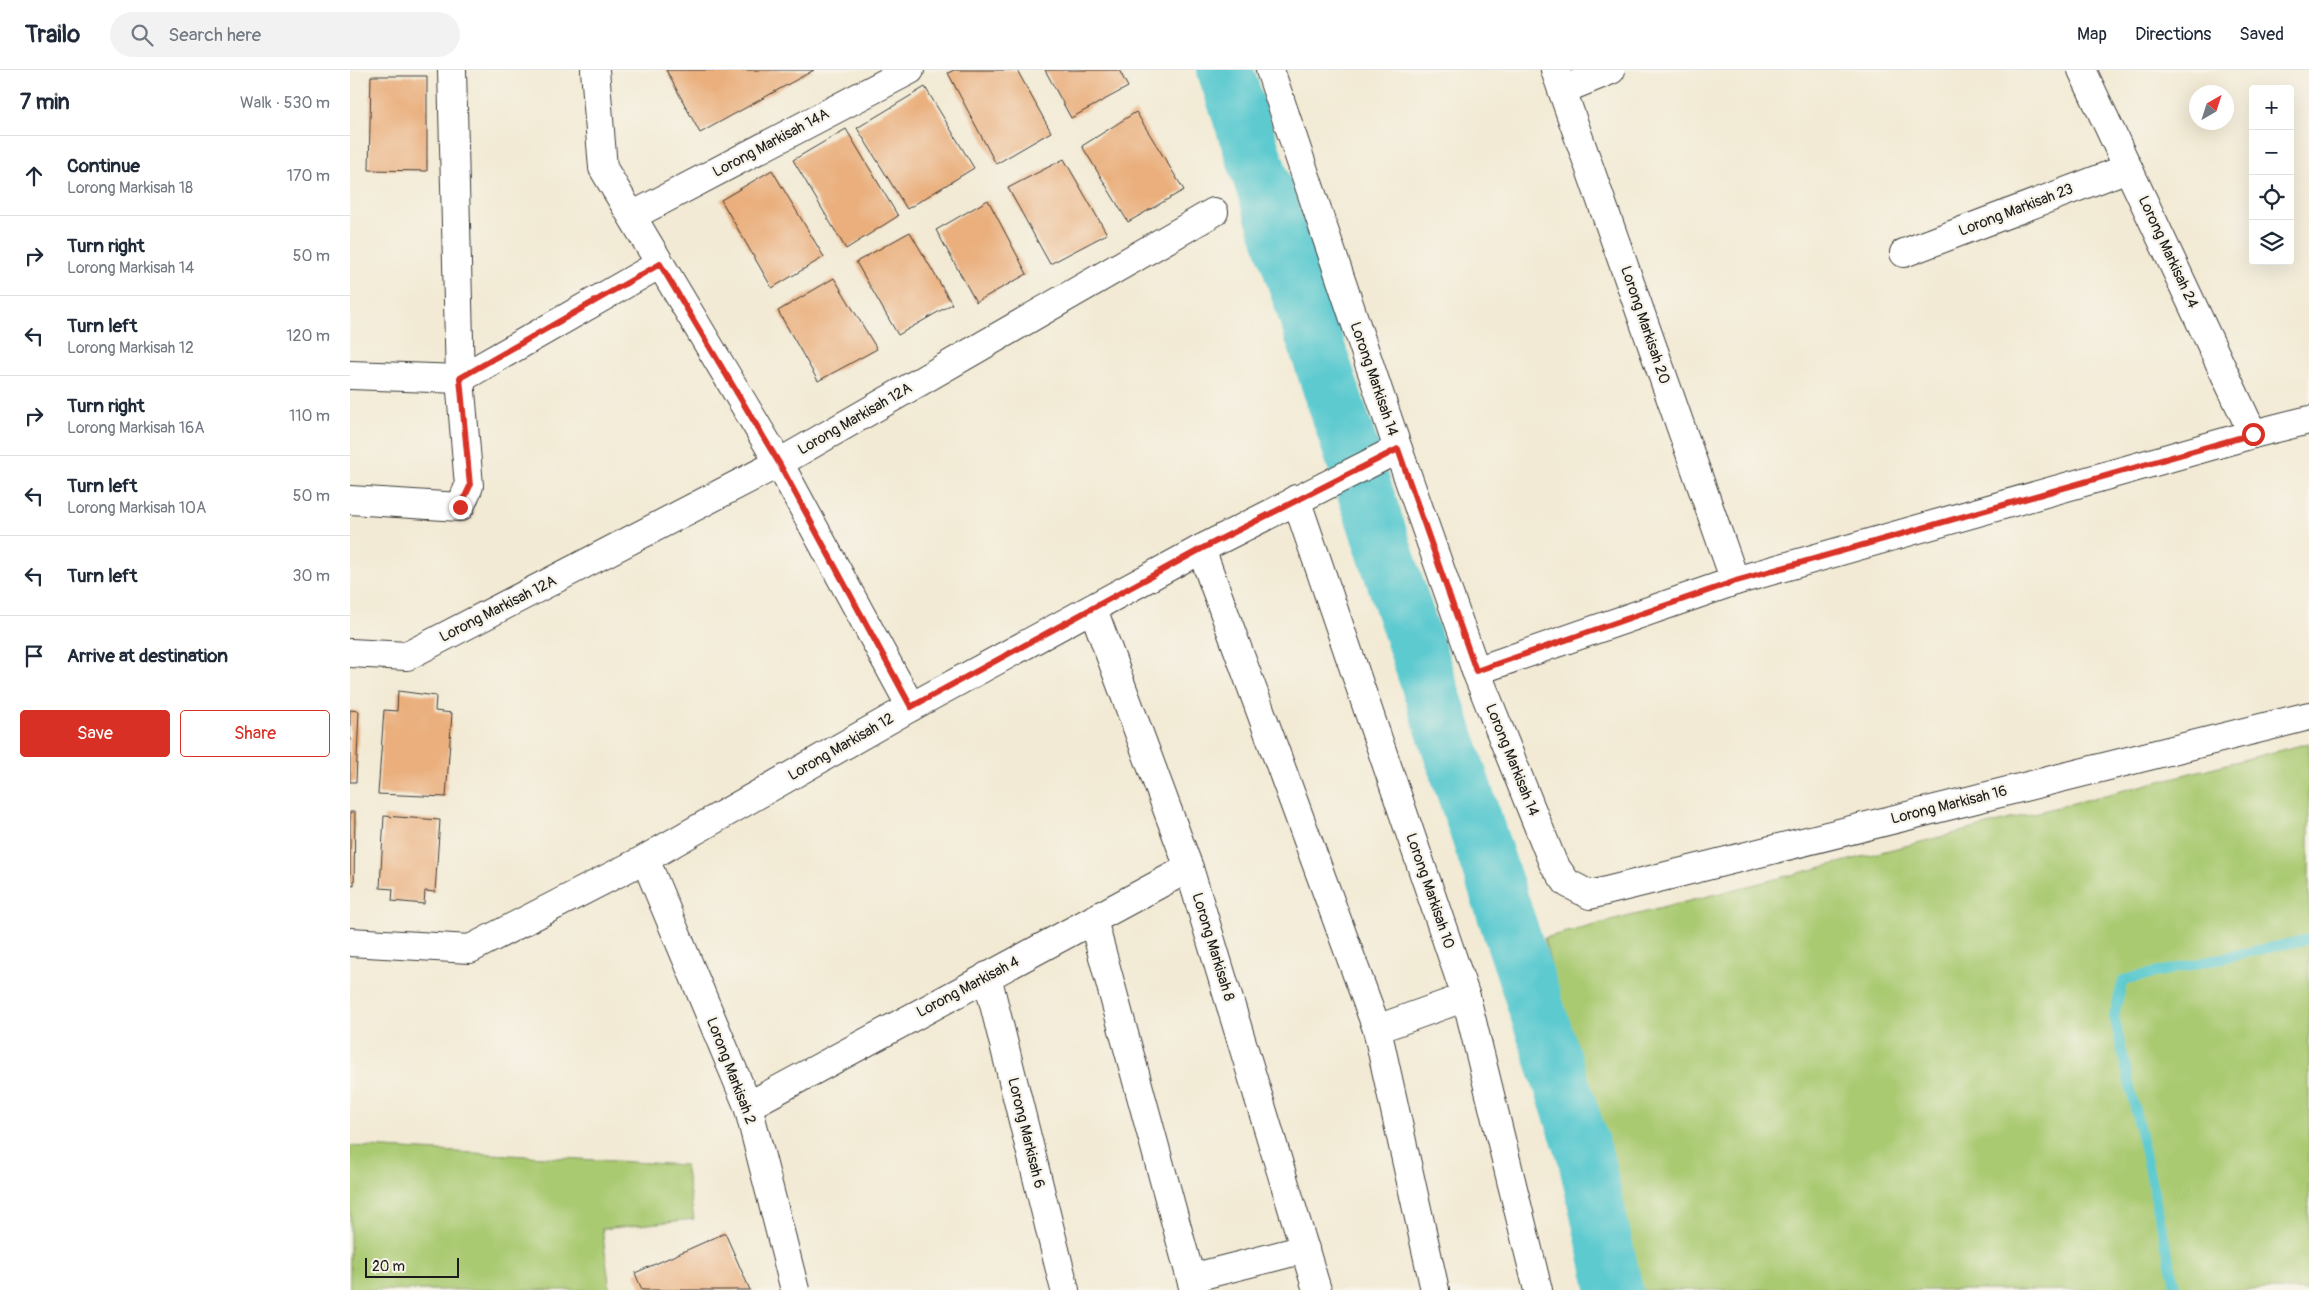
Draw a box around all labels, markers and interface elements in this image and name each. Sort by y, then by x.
search box [110,12,460,57]
text: Trailo [25,20,80,49]
icon: search [128,21,156,49]
text: Search here [168,23,261,47]
text: Map [2077,23,2107,46]
text: Directions [2135,23,2211,46]
text: Saved [2239,23,2284,46]
north arrow [2189,85,2234,130]
map controls [2249,85,2294,265]
button: + [2249,85,2294,130]
text: 7 min [20,89,70,116]
text: Walk · 530 m [240,93,330,113]
street label: Lorong Markisah 14A [710,104,833,182]
button: − [2249,130,2294,175]
text: Continue [67,154,140,178]
icon: ahead [20,162,48,190]
text: 170 m [287,166,330,186]
button: locate [2249,175,2294,220]
text: Lorong Markisah 18 [67,178,193,198]
street label: Lorong Markisah 23 [1956,179,2076,241]
street label: Lorong Markisah 24 [2134,193,2202,312]
button: layers [2249,220,2294,265]
text: Turn right [67,234,145,258]
icon: right [20,242,48,270]
text: 50 m [293,246,330,266]
text: Lorong Markisah 14 [67,258,194,278]
street label: Lorong Markisah 20 [1616,264,1674,386]
text: Turn left [67,314,137,338]
street label: Lorong Markisah 14 [1346,319,1403,439]
icon: left [20,322,48,350]
text: 120 m [286,326,330,346]
text: Lorong Markisah 12 [67,338,194,358]
street label: Lorong Markisah 12A [794,378,916,459]
text: Turn right [67,394,145,418]
icon: right [20,402,48,430]
text: 110 m [289,406,330,426]
text: Lorong Markisah 16A [67,418,205,438]
route start [2242,423,2265,446]
text: Turn left [67,474,137,498]
icon: left [20,482,48,510]
text: 50 m [293,486,330,506]
route end [449,496,472,519]
text: Lorong Markisah 10A [67,498,206,518]
icon: left [20,562,48,590]
text: Turn left [67,564,137,588]
text: 30 m [292,566,330,586]
street label: Lorong Markisah 12A [436,571,560,647]
icon: arrive [20,642,48,670]
text: Arrive at destination [67,644,228,668]
street label: Lorong Markisah 14 [1481,701,1543,819]
street label: Lorong Markisah 12 [785,709,897,785]
button: Save [20,710,170,757]
button: Share [180,710,330,757]
street label: Lorong Markisah 16 [1889,781,2009,829]
street label: Lorong Markisah 10 [1401,831,1459,951]
street label: Lorong Markisah 8 [1187,890,1239,1004]
street label: Lorong Markisah 4 [913,952,1023,1022]
street label: Lorong Markisah 2 [702,1015,760,1127]
street label: Lorong Markisah 6 [1003,1076,1049,1190]
scale bar [365,1255,459,1278]
text: 20 m [372,1258,405,1275]

